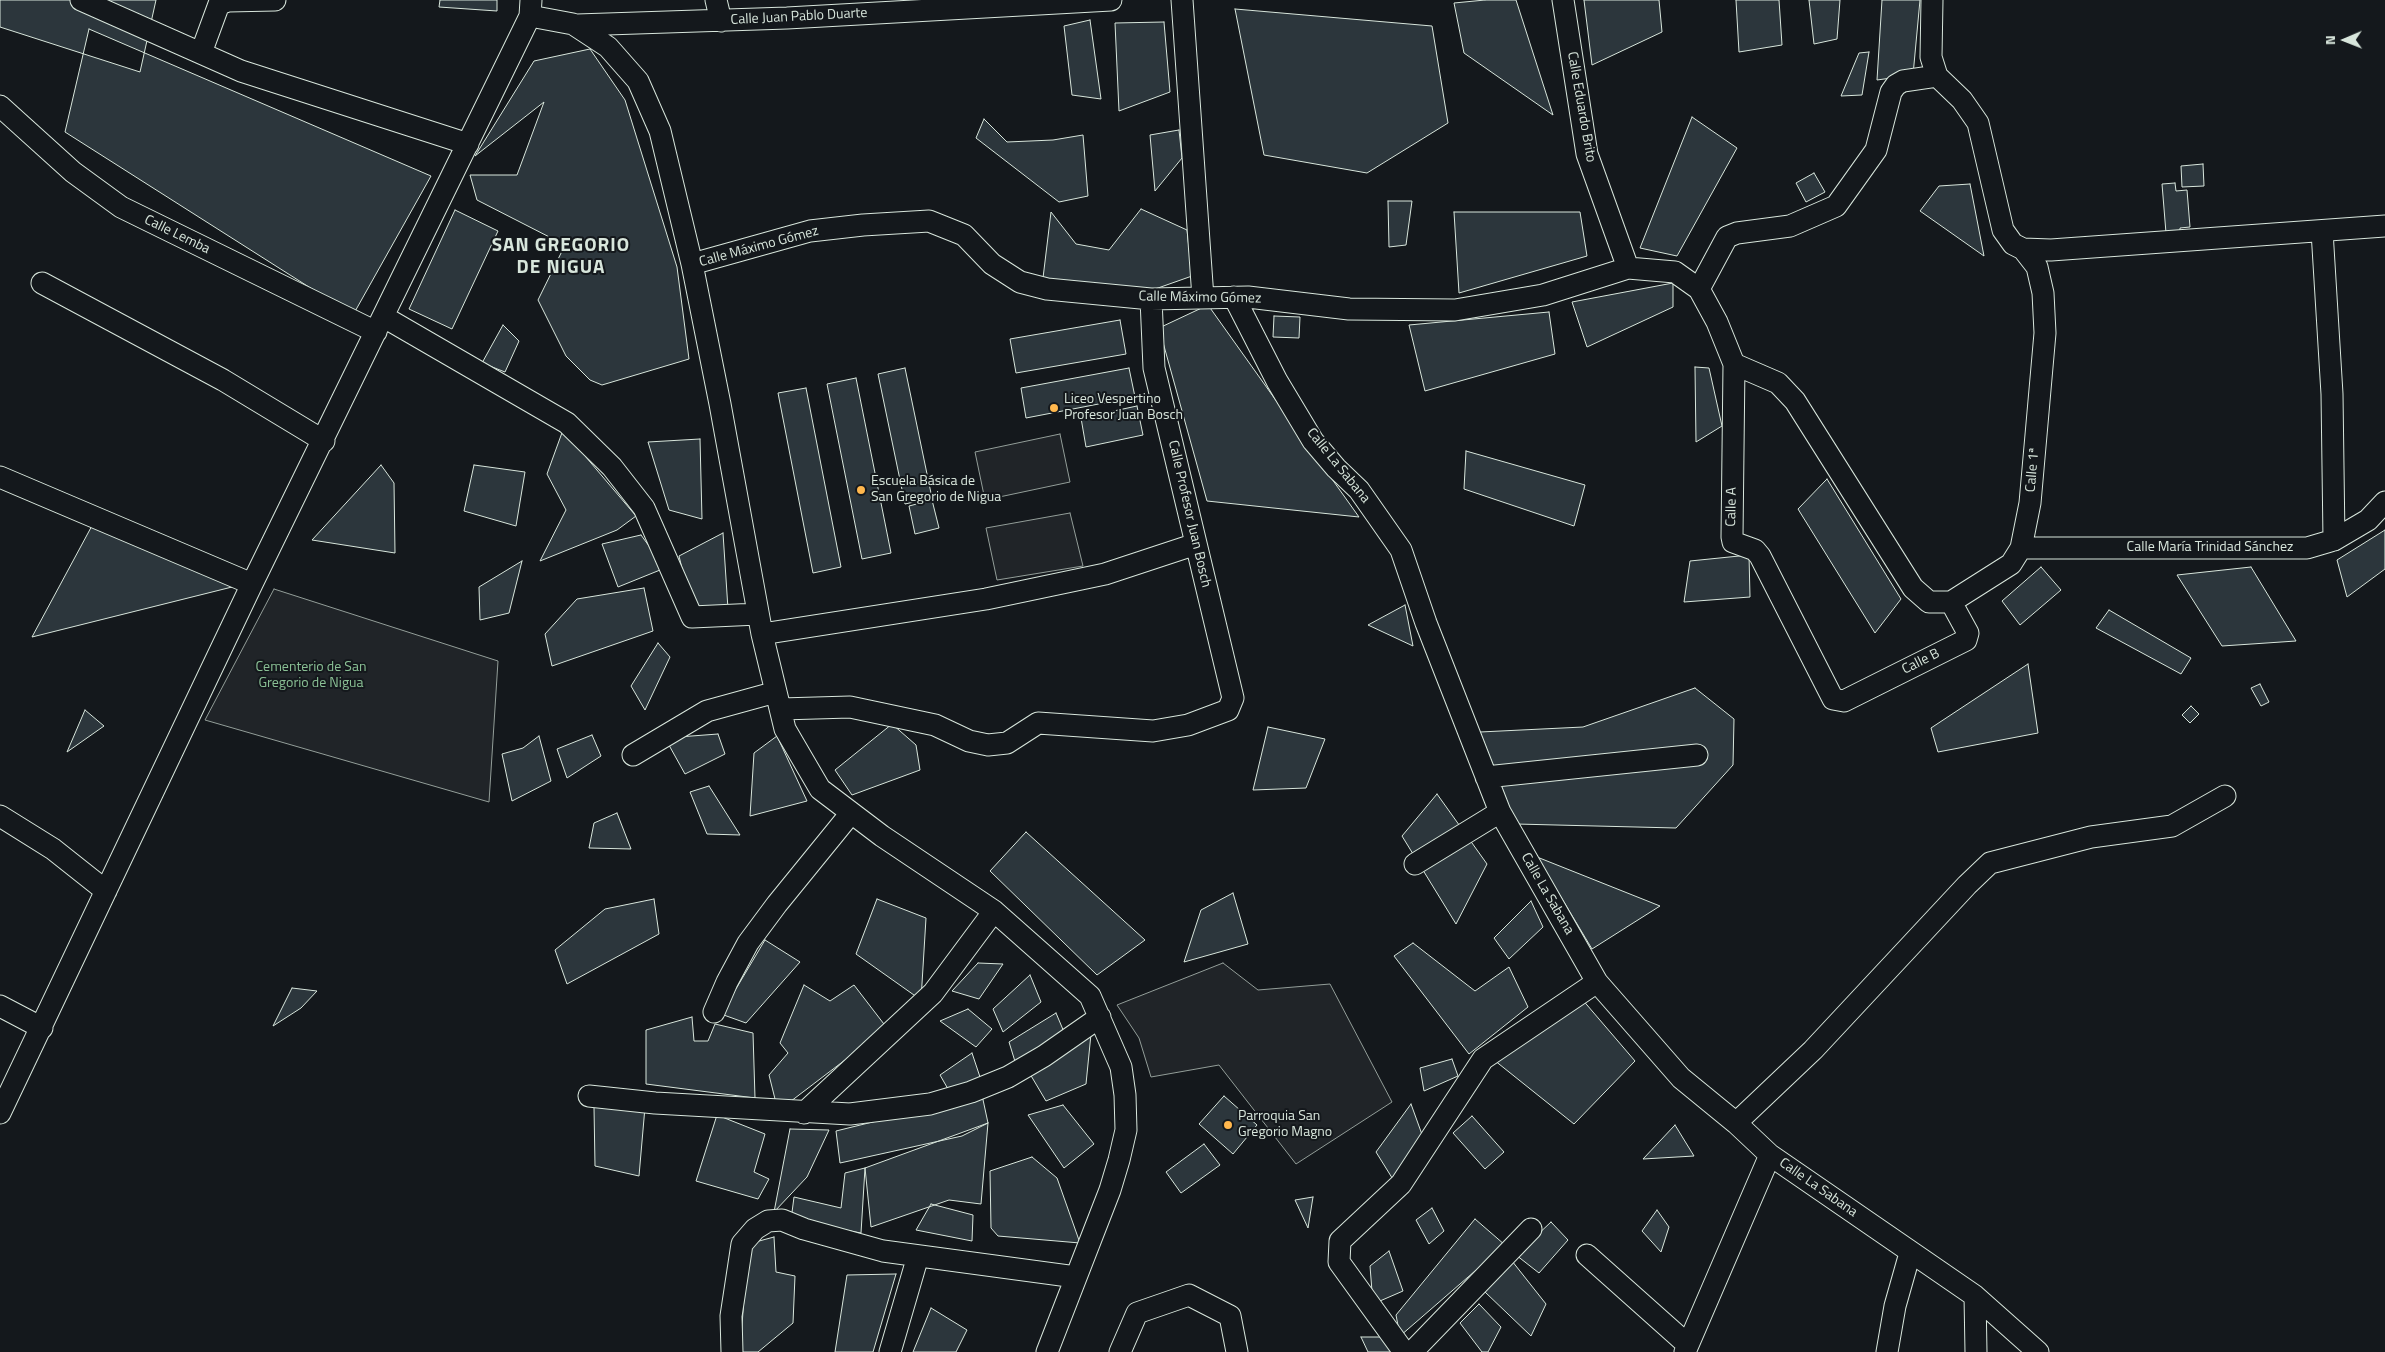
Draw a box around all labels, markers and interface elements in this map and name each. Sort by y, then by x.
street label: Calle Juan Pablo Duarte [730,5,868,29]
north arrow [2320,15,2370,65]
text: N [2319,35,2340,45]
street label: Calle Eduardo Brito [1563,50,1599,164]
street label: Calle Lemba [141,212,213,258]
street label: Calle Máximo Gómez [698,223,820,271]
district label: SAN GREGORIO DE NIGUA [490,235,632,279]
street label: Calle Máximo Gómez [1138,289,1262,307]
place label: Liceo Vespertino Profesor Juan Bosch [1064,392,1183,424]
marker: Liceo Vespertino Profesor Juan Bosch [1048,402,1060,414]
street label: Calle La Sabana [1303,425,1373,507]
street label: Calle Profesor Juan Bosch [1164,439,1214,589]
street label: Calle 1ª [2023,447,2043,493]
place label: Escuela Básica de San Gregorio de Nigua [871,474,1001,507]
marker: Escuela Básica de San Gregorio de Nigua [855,484,867,496]
street label: Calle A [1723,487,1741,527]
street label: Calle María Trinidad Sánchez [2127,540,2293,556]
street label: Calle B [1899,645,1943,679]
park label: Cementerio de San Gregorio de Nigua [256,660,366,692]
street label: Calle La Sabana [1517,850,1577,938]
place label: Parroquia San Gregorio Magno [1238,1109,1332,1142]
marker: Parroquia San Gregorio Magno [1222,1119,1234,1131]
street label: Calle La Sabana [1776,1155,1860,1221]

